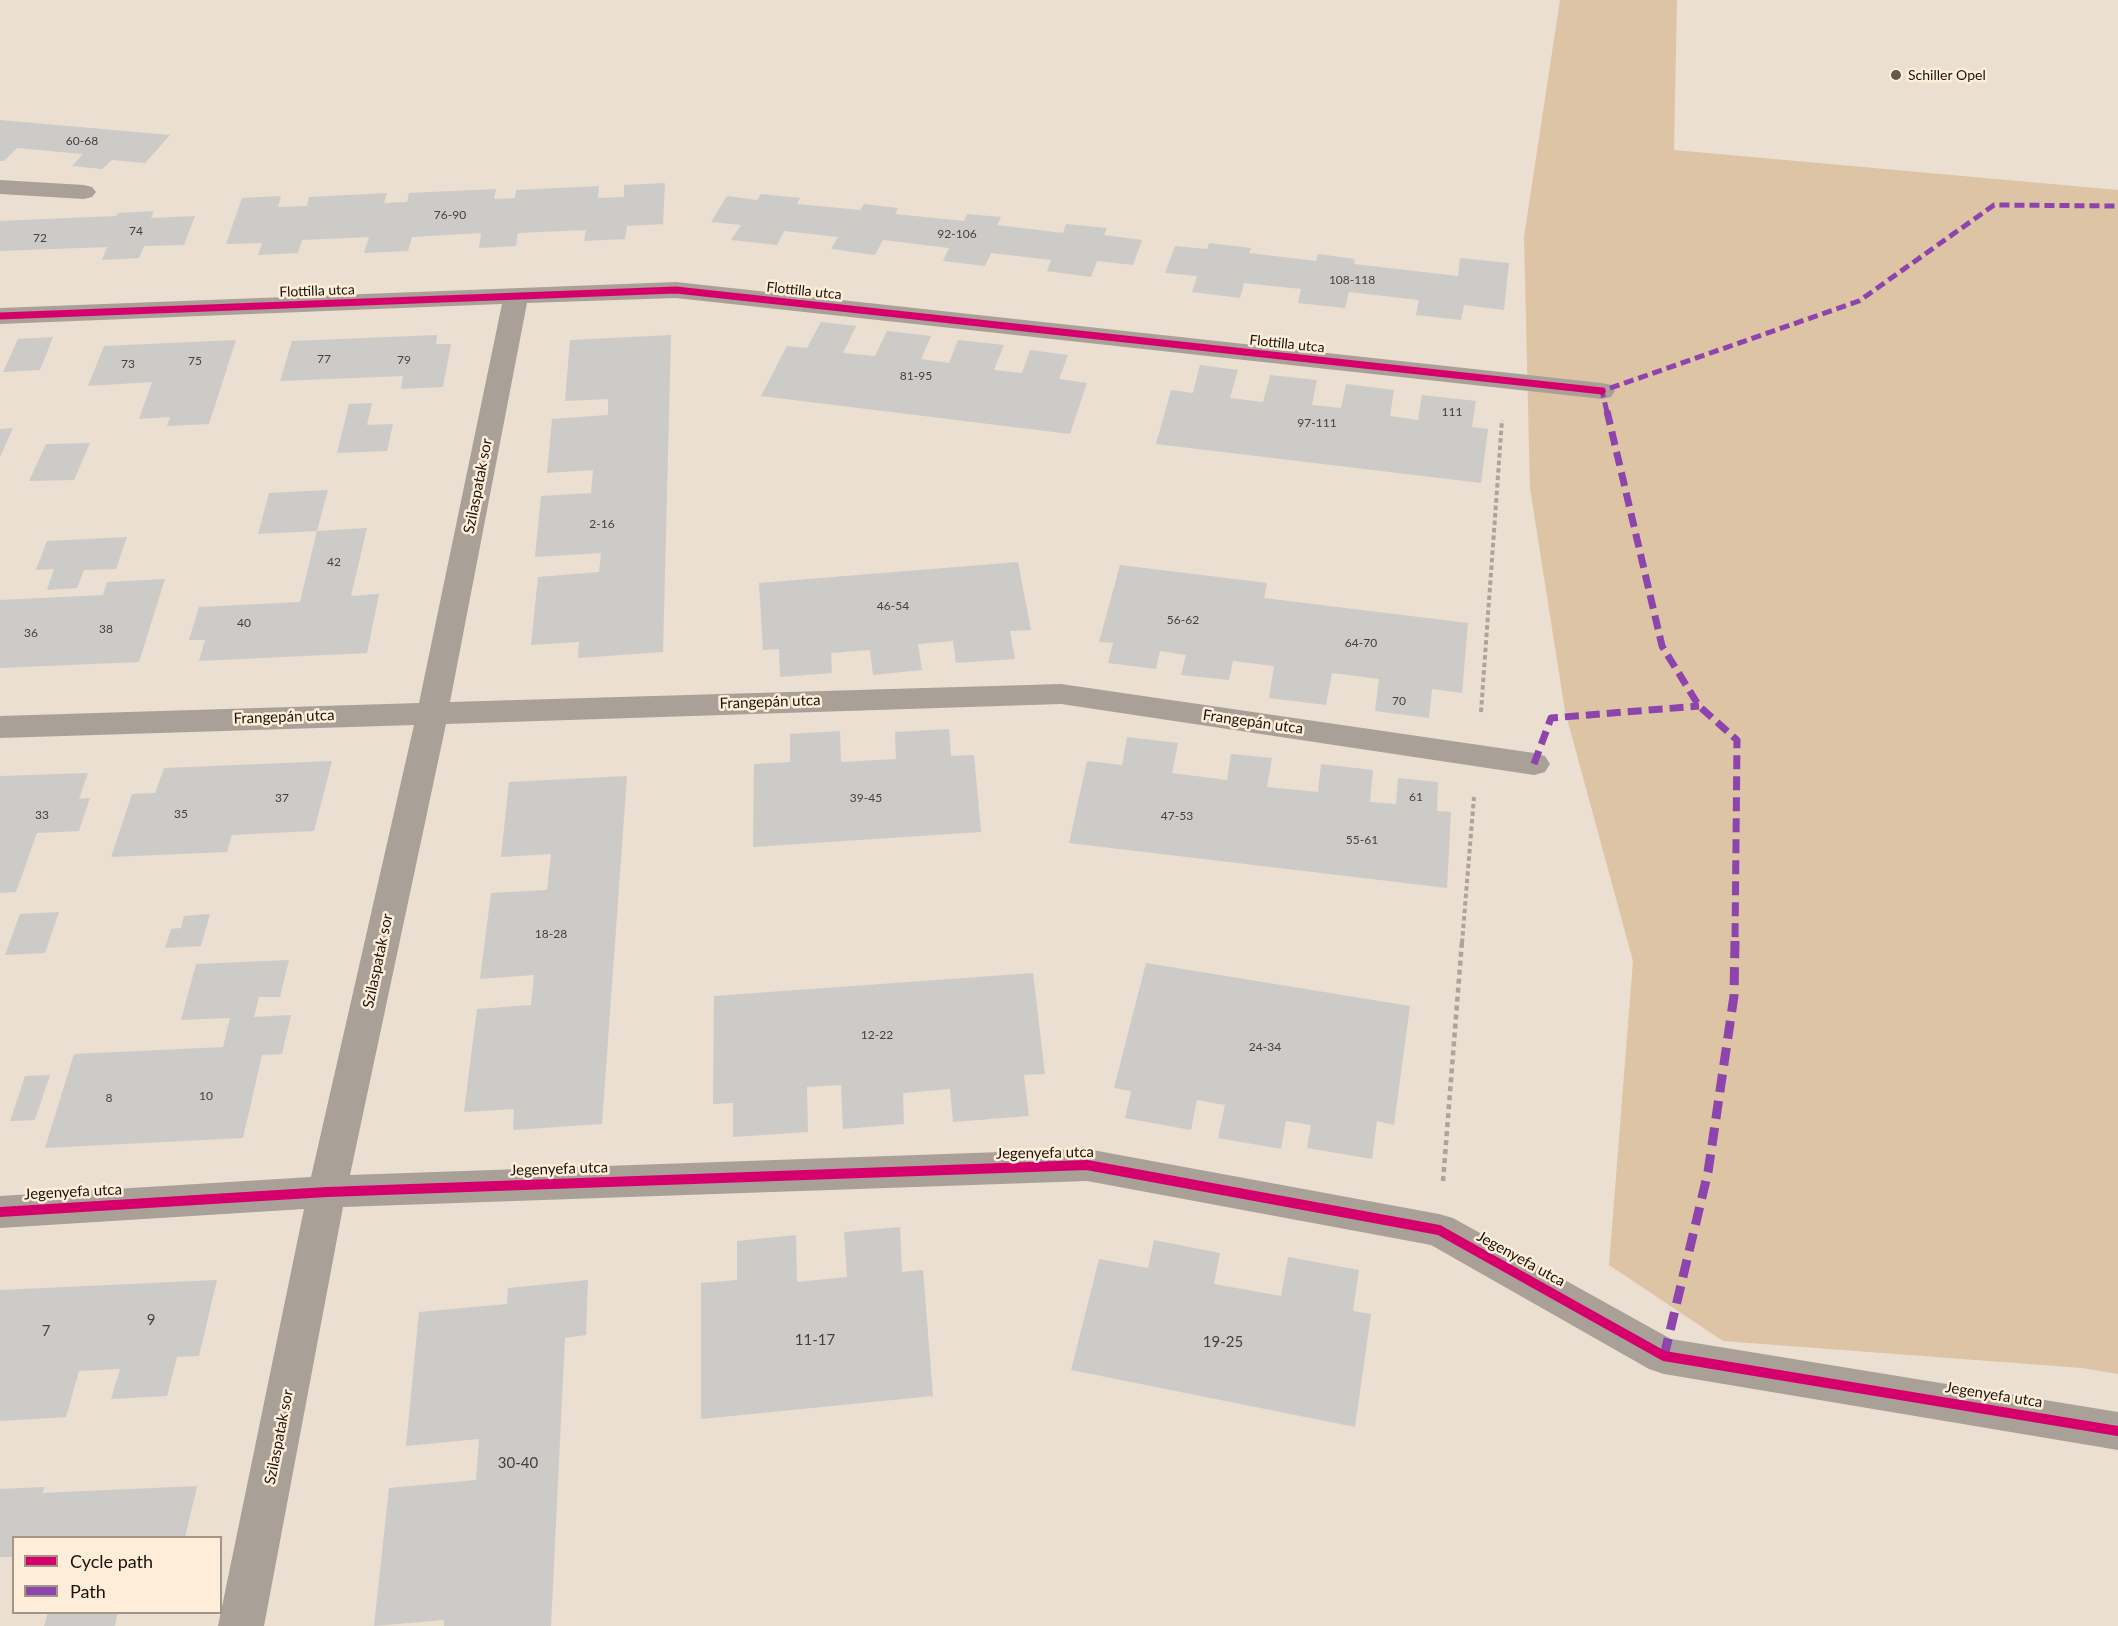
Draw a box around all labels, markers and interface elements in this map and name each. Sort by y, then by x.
place label: Schiller Opel [1908,67,1986,83]
marker: Schiller Opel [1889,68,1903,82]
house number: 60-68 [66,134,98,148]
house number: 76-90 [434,208,466,222]
house number: 74 [129,224,143,238]
house number: 92-106 [937,227,977,241]
house number: 72 [33,231,47,245]
house number: 108-118 [1329,273,1375,287]
street label: Flottilla utca [766,279,842,303]
street label: Flottilla utca [279,281,355,301]
street label: Flottilla utca [1249,332,1325,356]
house number: 77 [317,352,331,366]
house number: 79 [397,353,411,367]
house number: 75 [188,354,202,368]
house number: 73 [121,357,135,371]
house number: 81-95 [900,369,932,383]
house number: 111 [1442,405,1462,419]
house number: 97-111 [1297,416,1337,430]
street label: Szilaspatak sor [460,437,496,535]
house number: 2-16 [589,517,615,531]
house number: 42 [327,555,341,569]
house number: 46-54 [877,599,909,613]
house number: 56-62 [1167,613,1199,627]
house number: 40 [237,616,251,630]
house number: 38 [99,622,113,636]
house number: 36 [24,626,38,640]
house number: 64-70 [1345,636,1377,650]
street label: Frangepán utca [719,691,821,713]
house number: 70 [1392,694,1406,708]
street label: Frangepán utca [233,706,335,728]
street label: Frangepán utca [1202,706,1304,738]
house number: 61 [1409,790,1423,804]
house number: 37 [275,791,289,805]
house number: 39-45 [850,791,882,805]
house number: 35 [174,807,188,821]
house number: 33 [35,808,49,822]
house number: 47-53 [1161,809,1193,823]
house number: 55-61 [1346,833,1378,847]
street label: Szilaspatak sor [359,912,397,1010]
house number: 18-28 [535,927,567,941]
house number: 12-22 [861,1028,893,1042]
house number: 24-34 [1249,1040,1281,1054]
house number: 10 [199,1089,213,1103]
house number: 8 [106,1091,112,1105]
street label: Jegenyefa utca [996,1143,1094,1163]
street label: Jegenyefa utca [510,1158,608,1180]
street label: Jegenyefa utca [24,1180,122,1204]
street label: Jegenyefa utca [1474,1227,1568,1291]
house number: 9 [147,1311,155,1329]
house number: 7 [42,1322,50,1340]
house number: 11-17 [795,1331,835,1349]
house number: 19-25 [1203,1333,1243,1351]
street label: Jegenyefa utca [1944,1378,2044,1412]
street label: Szilaspatak sor [261,1388,297,1486]
house number: 30-40 [498,1454,538,1472]
legend [12,1536,222,1614]
text: Cycle path [70,1550,153,1572]
text: Path [70,1580,106,1602]

